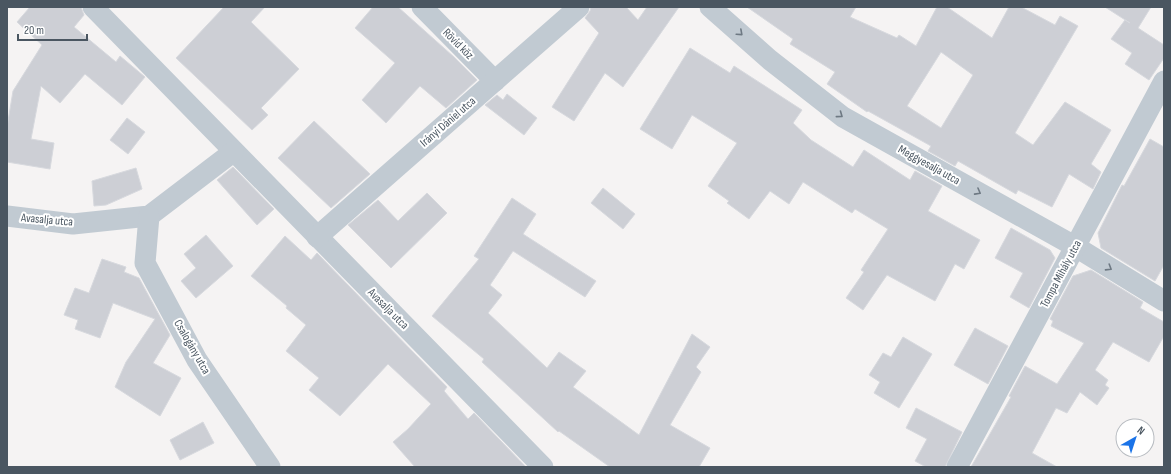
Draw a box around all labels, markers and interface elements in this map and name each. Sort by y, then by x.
scale bar [18,16,87,42]
text: 20 m [24,23,44,38]
street label: Rövid köz [439,25,477,63]
one-way arrow [735,28,742,35]
street label: Irányi Dániel utca [417,94,479,150]
one-way arrow [836,110,843,117]
street label: Meggyesalja utca [895,142,963,188]
one-way arrow [974,188,981,195]
street label: Avasalja utca [19,210,74,230]
street label: Tompa Mihály utca [1037,237,1085,310]
one-way arrow [1105,263,1112,270]
street label: Avasalja utca [364,285,412,333]
street label: Csalogány utca [170,317,214,377]
north arrow [1115,418,1155,458]
text: N [1135,424,1147,438]

